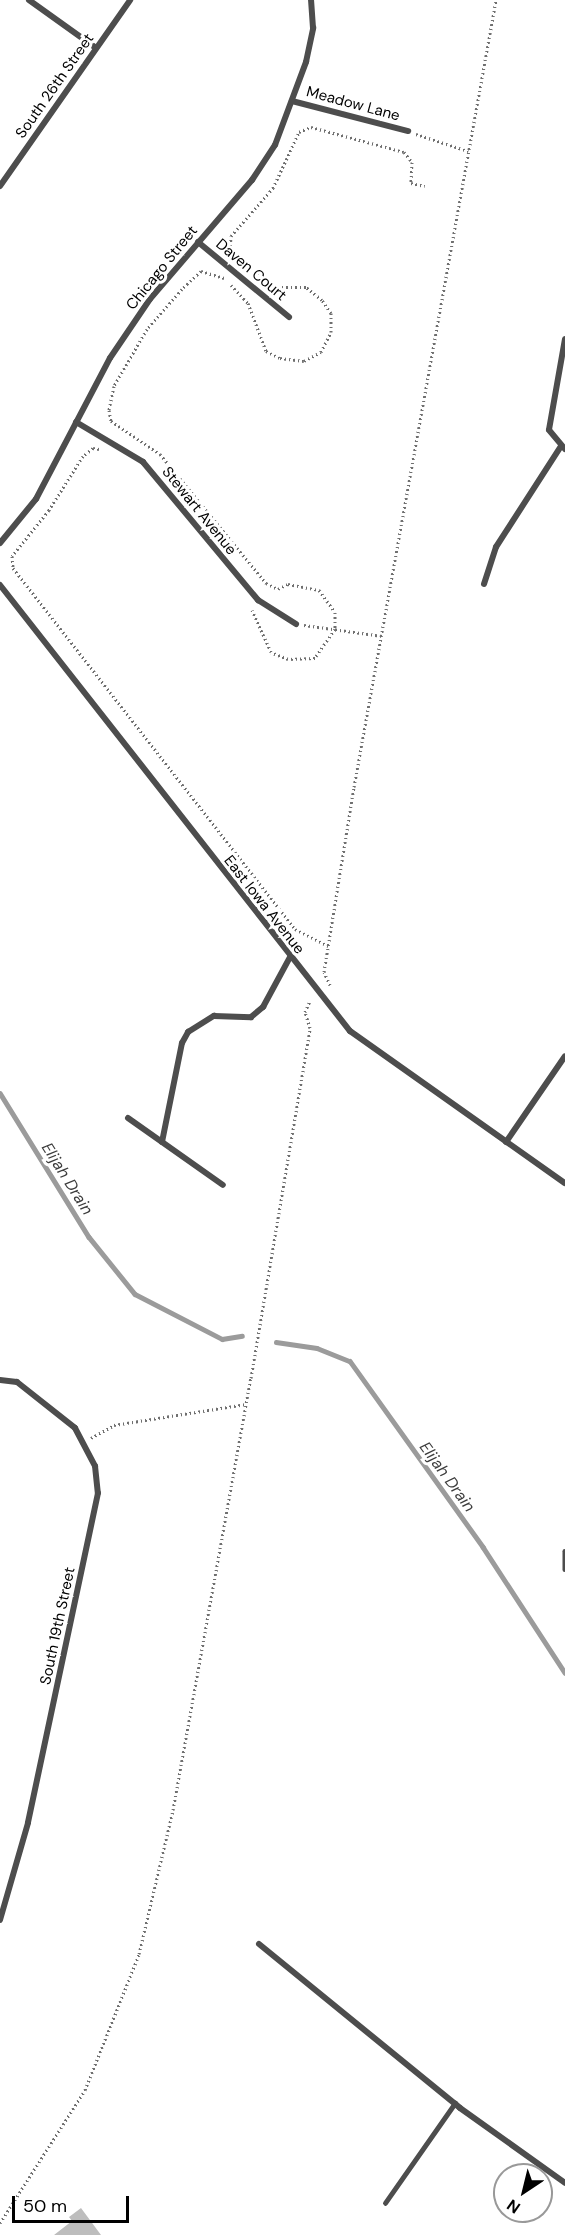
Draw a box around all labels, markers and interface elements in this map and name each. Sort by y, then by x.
street label: South 26th Street [12,30,98,142]
street label: Meadow Lane [304,83,402,125]
street label: Chicago Street [123,222,201,314]
street label: Daven Court [212,235,290,305]
street label: Stewart Avenue [158,463,240,559]
street label: East Iowa Avenue [220,852,308,958]
water label: Elijah Drain [37,1139,97,1219]
water label: Elijah Drain [415,1438,479,1516]
street label: South 19th Street [37,1566,79,1686]
north arrow [493,2163,553,2223]
scale bar [15,2184,132,2222]
text: 50 m [23,2194,67,2218]
text: N [503,2195,524,2218]

